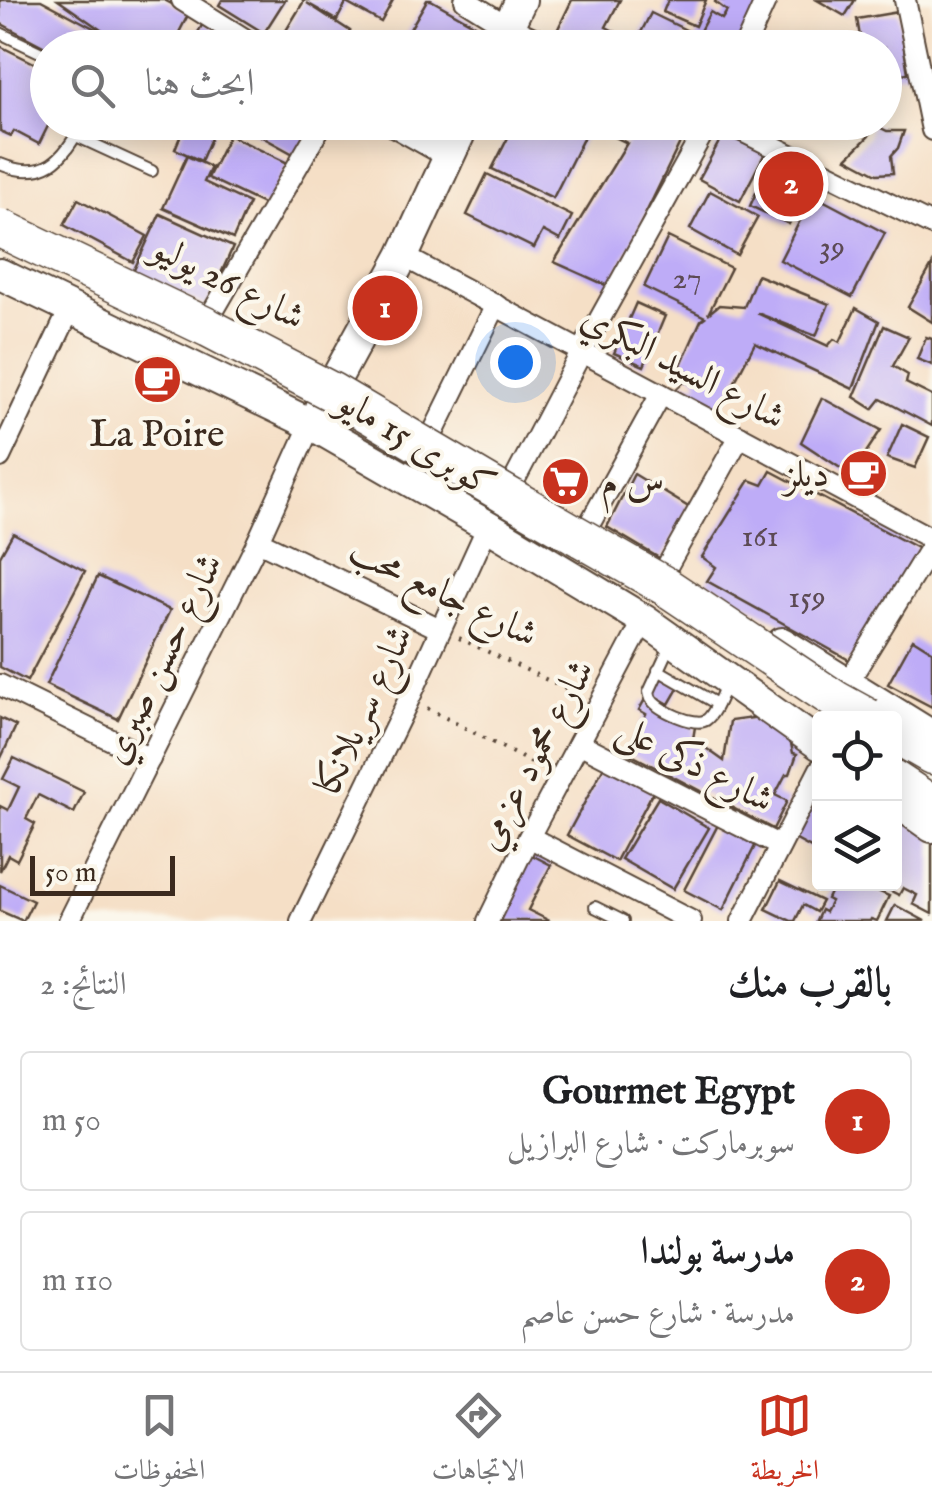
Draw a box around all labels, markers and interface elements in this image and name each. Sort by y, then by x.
search box [30,30,902,140]
icon: search [65,58,120,113]
text: ابحث هنا [145,61,255,109]
pin: 2 [758,146,824,222]
street label: شارع 26 يوليو [138,223,312,346]
house number: 39 [819,228,845,269]
house number: 27 [672,259,702,300]
pin: 1 [352,270,418,346]
street label: شارع السيد البكري [570,295,793,446]
your location [490,337,541,388]
cafe icon: La Poire [131,353,183,405]
street label: كوبرى 15 مايو [325,377,504,511]
place label: La Poire [90,412,224,460]
cafe icon: ديلز [838,447,890,499]
place label: ديلز [780,452,829,500]
supermarket icon: س م [540,455,592,507]
place label: س م [601,460,664,514]
house number: 161 [741,517,779,558]
street label: شارع جامع محب [337,527,545,666]
street label: شارع حسن صبري [92,546,239,774]
house number: 159 [788,578,826,619]
street label: شارع سريلانكا [306,618,429,804]
street label: شارع محمود عزمي [466,652,611,861]
street label: شارع ذكى على [606,704,782,829]
map controls [812,711,902,891]
button: locate [812,711,902,801]
button: layers [812,801,902,891]
scale bar [30,851,175,896]
text: 50 m [45,856,97,891]
text: بالقرب منك [728,958,892,1011]
text: النتائج: 2 [40,965,127,1006]
text: Gourmet Egypt [542,1069,795,1117]
text: 50 m [42,1101,101,1142]
text: 1 [852,1101,863,1142]
text: سوبرماركت · شارع البرازيل [507,1124,795,1165]
text: مدرسة بولندا [640,1229,795,1277]
text: 110 m [42,1261,113,1302]
text: 2 [850,1261,865,1302]
text: مدرسة · شارع حسن عاصم [520,1294,795,1335]
tab: المحفوظات [113,1388,205,1497]
tab: الاتجاهات [431,1388,525,1497]
tab: الخريطة [751,1388,819,1497]

